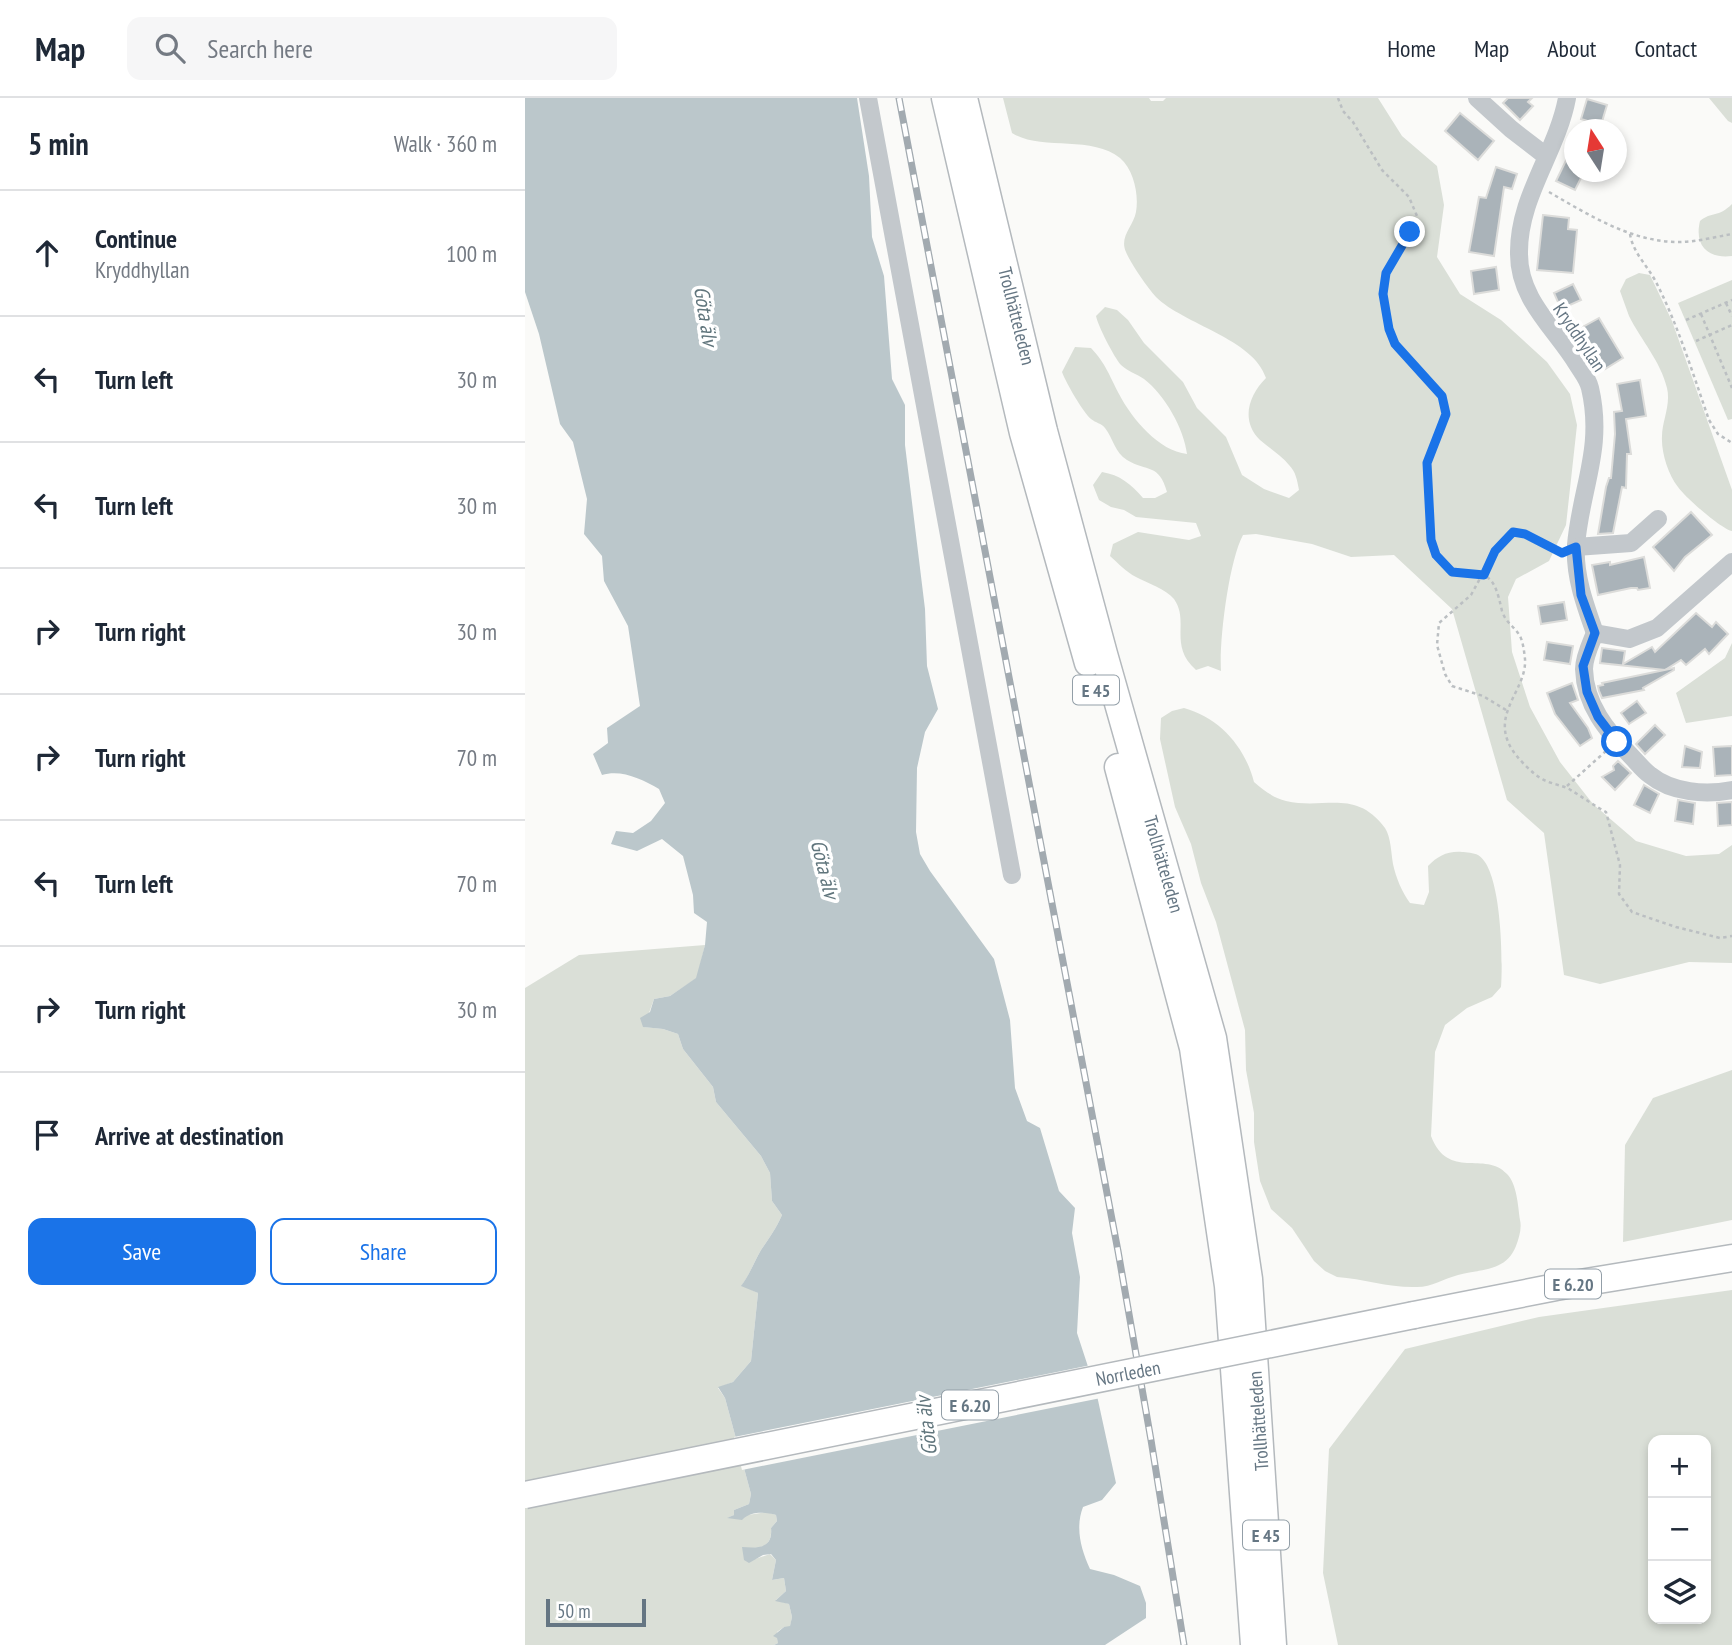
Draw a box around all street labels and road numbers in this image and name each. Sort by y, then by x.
street label: Trollhätteleden [993,265,1041,367]
street label: Kryddhyllan [1548,298,1612,376]
road number: E 45 [1073,676,1119,704]
street label: Trollhätteleden [1139,813,1189,915]
road number: E 6.20 [1545,1269,1601,1298]
street label: Norrleden [1094,1355,1162,1391]
street label: Trollhätteleden [1243,1370,1273,1472]
road number: E 6.20 [942,1390,998,1420]
road number: E 45 [1243,1520,1289,1550]

